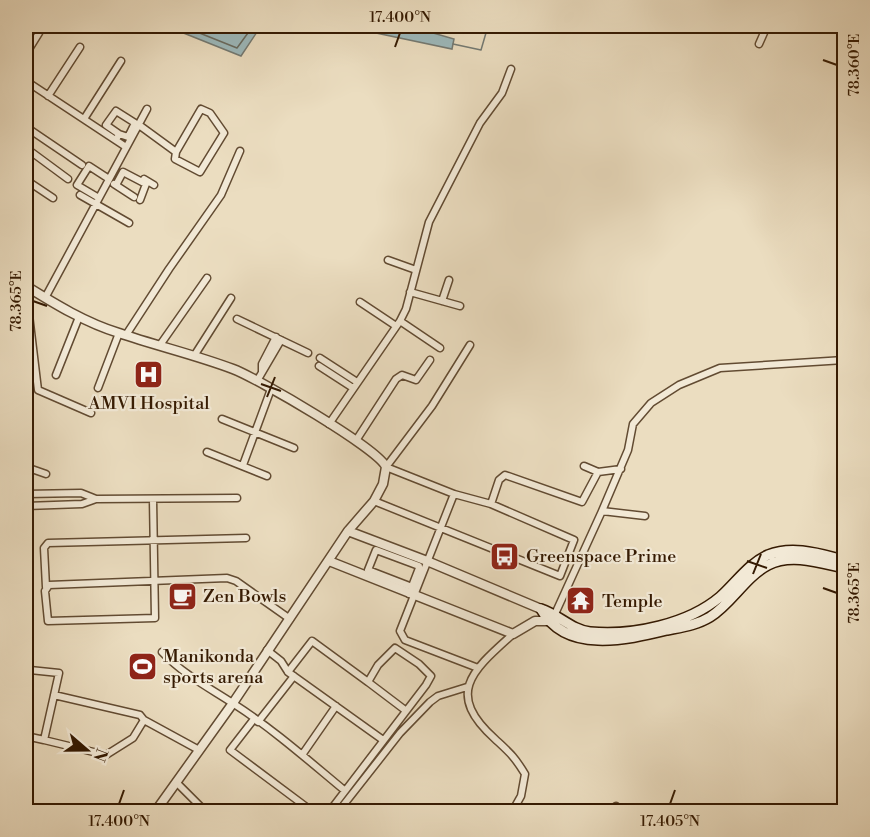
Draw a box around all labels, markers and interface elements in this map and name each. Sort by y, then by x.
text: 17.400°N [369,8,431,27]
text: 78.360°E [845,34,864,96]
text: 78.365°E [7,270,26,332]
hospital icon: AMVI Hospital [133,358,165,390]
place label: AMVI Hospital [87,392,210,415]
bus stop icon: Greenspace Prime [489,540,521,572]
place label: Greenspace Prime [526,545,676,568]
text: 78.365°E [845,562,864,624]
cafe icon: Zen Bowls [166,580,198,612]
place label: Zen Bowls [203,585,286,608]
temple icon: Temple [565,585,597,617]
place label: Temple [602,590,663,613]
place label: Manikonda sports arena [163,645,264,689]
sports icon: Manikonda sports arena [126,650,158,682]
north arrow [57,720,117,780]
text: N [88,745,112,764]
text: 17.400°N [88,812,150,831]
text: 17.405°N [640,812,700,831]

